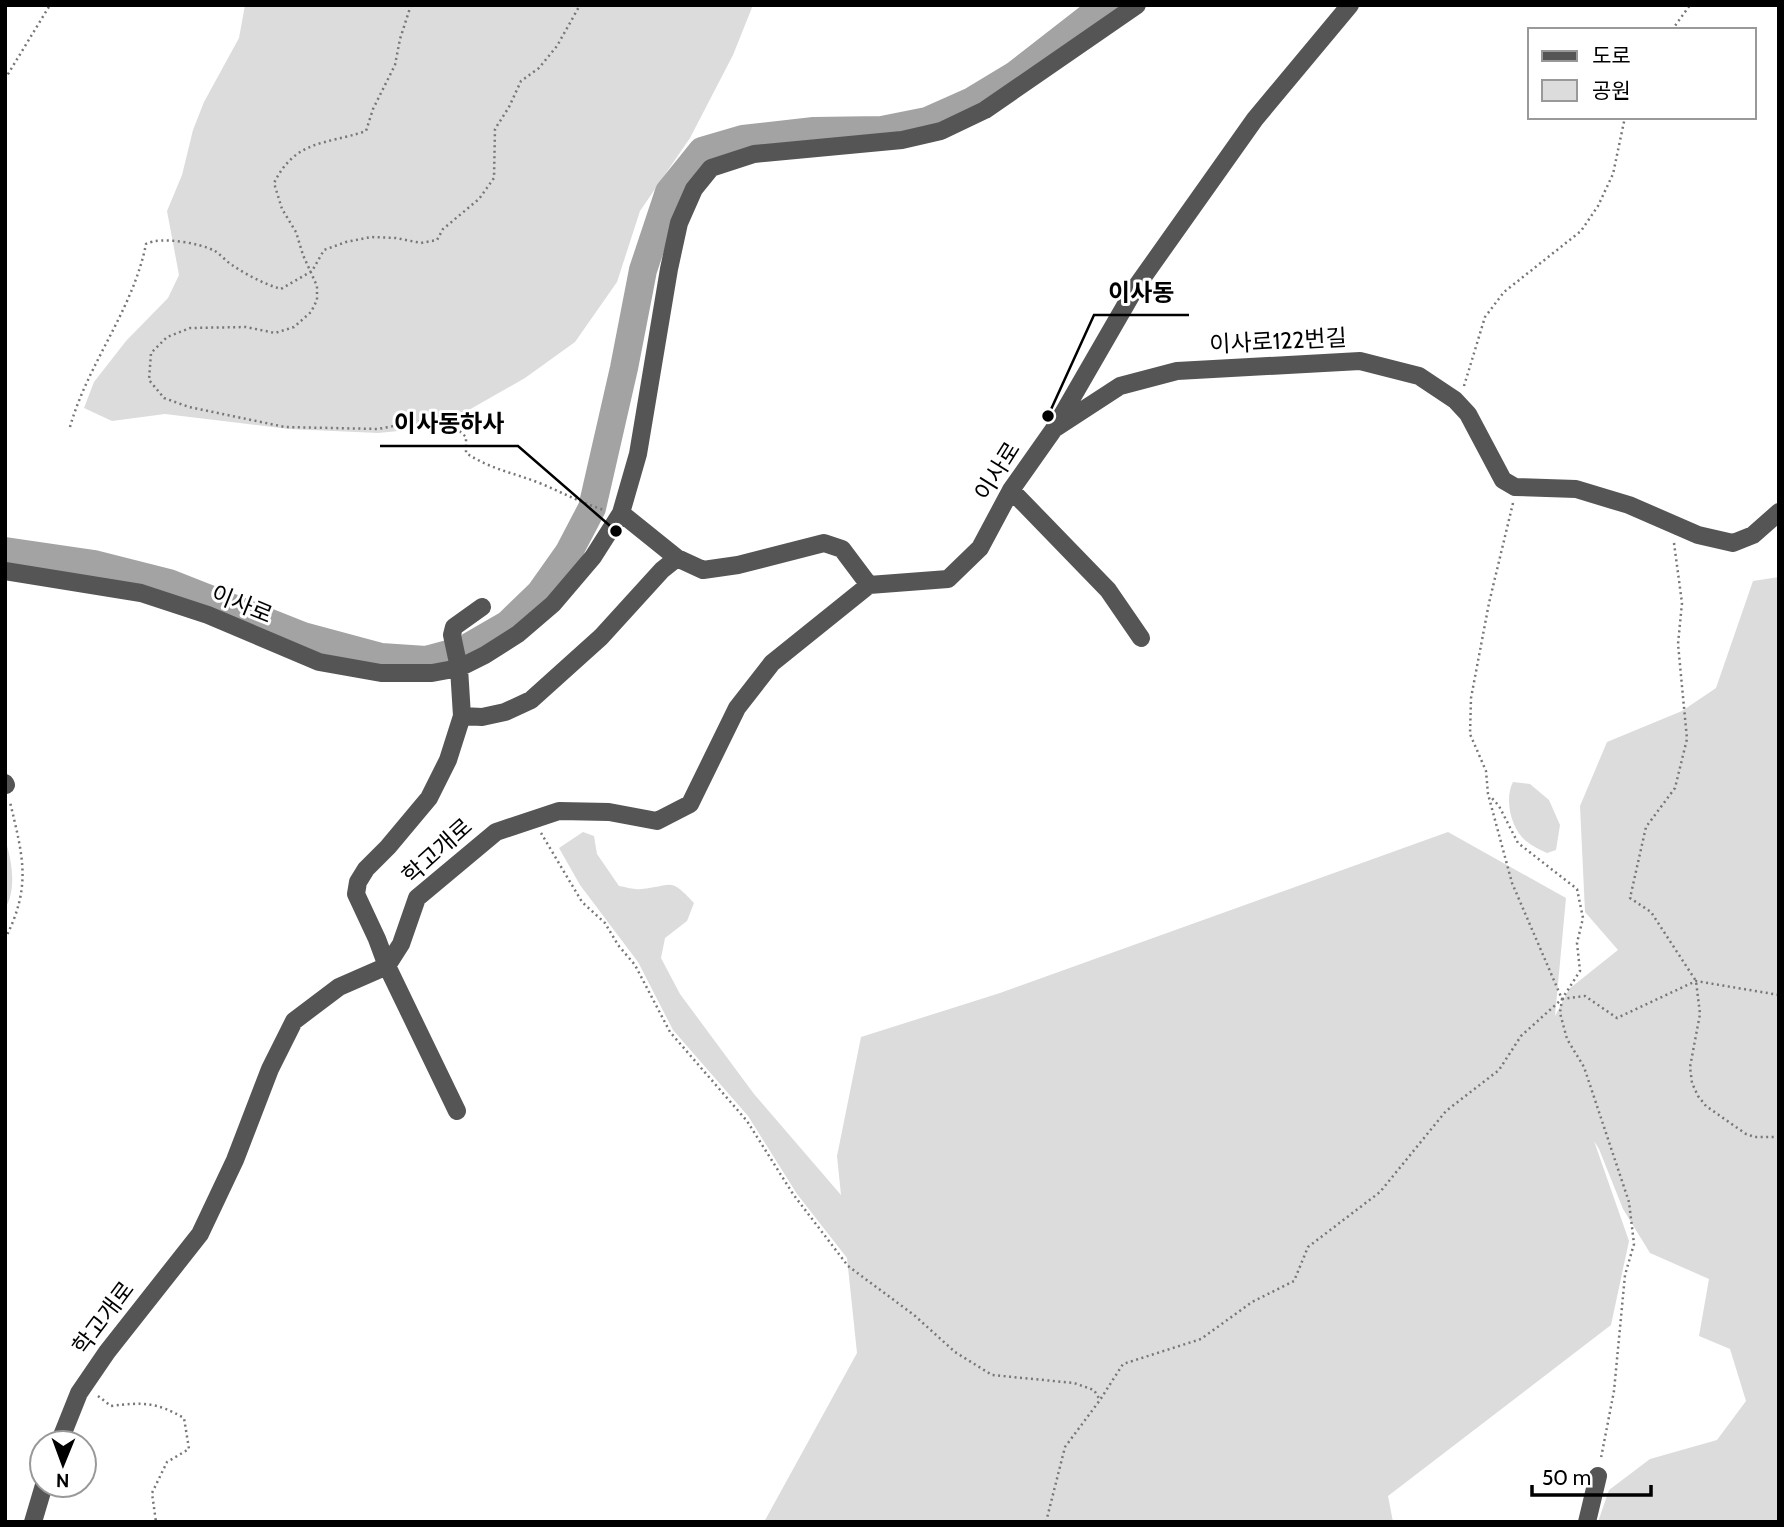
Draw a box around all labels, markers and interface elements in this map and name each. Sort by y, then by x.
legend [1528,28,1756,119]
text: 도로 [1592,43,1631,68]
text: 공원 [1592,78,1631,103]
callout: 이사동 [1094,270,1189,315]
text: 이사동 [1108,278,1174,307]
street label: 이사로122번길 [1209,323,1347,359]
callout: 이사동하사 [380,401,518,446]
text: 이사동하사 [394,409,504,438]
street label: 이사로 [968,437,1026,505]
street label: 이사로 [207,579,277,629]
street label: 학고개로 [396,812,478,890]
street label: 학고개로 [66,1276,140,1360]
north arrow [28,1429,98,1499]
scale bar [1532,1454,1651,1498]
text: 50 m [1542,1465,1591,1490]
text: N [56,1469,70,1492]

